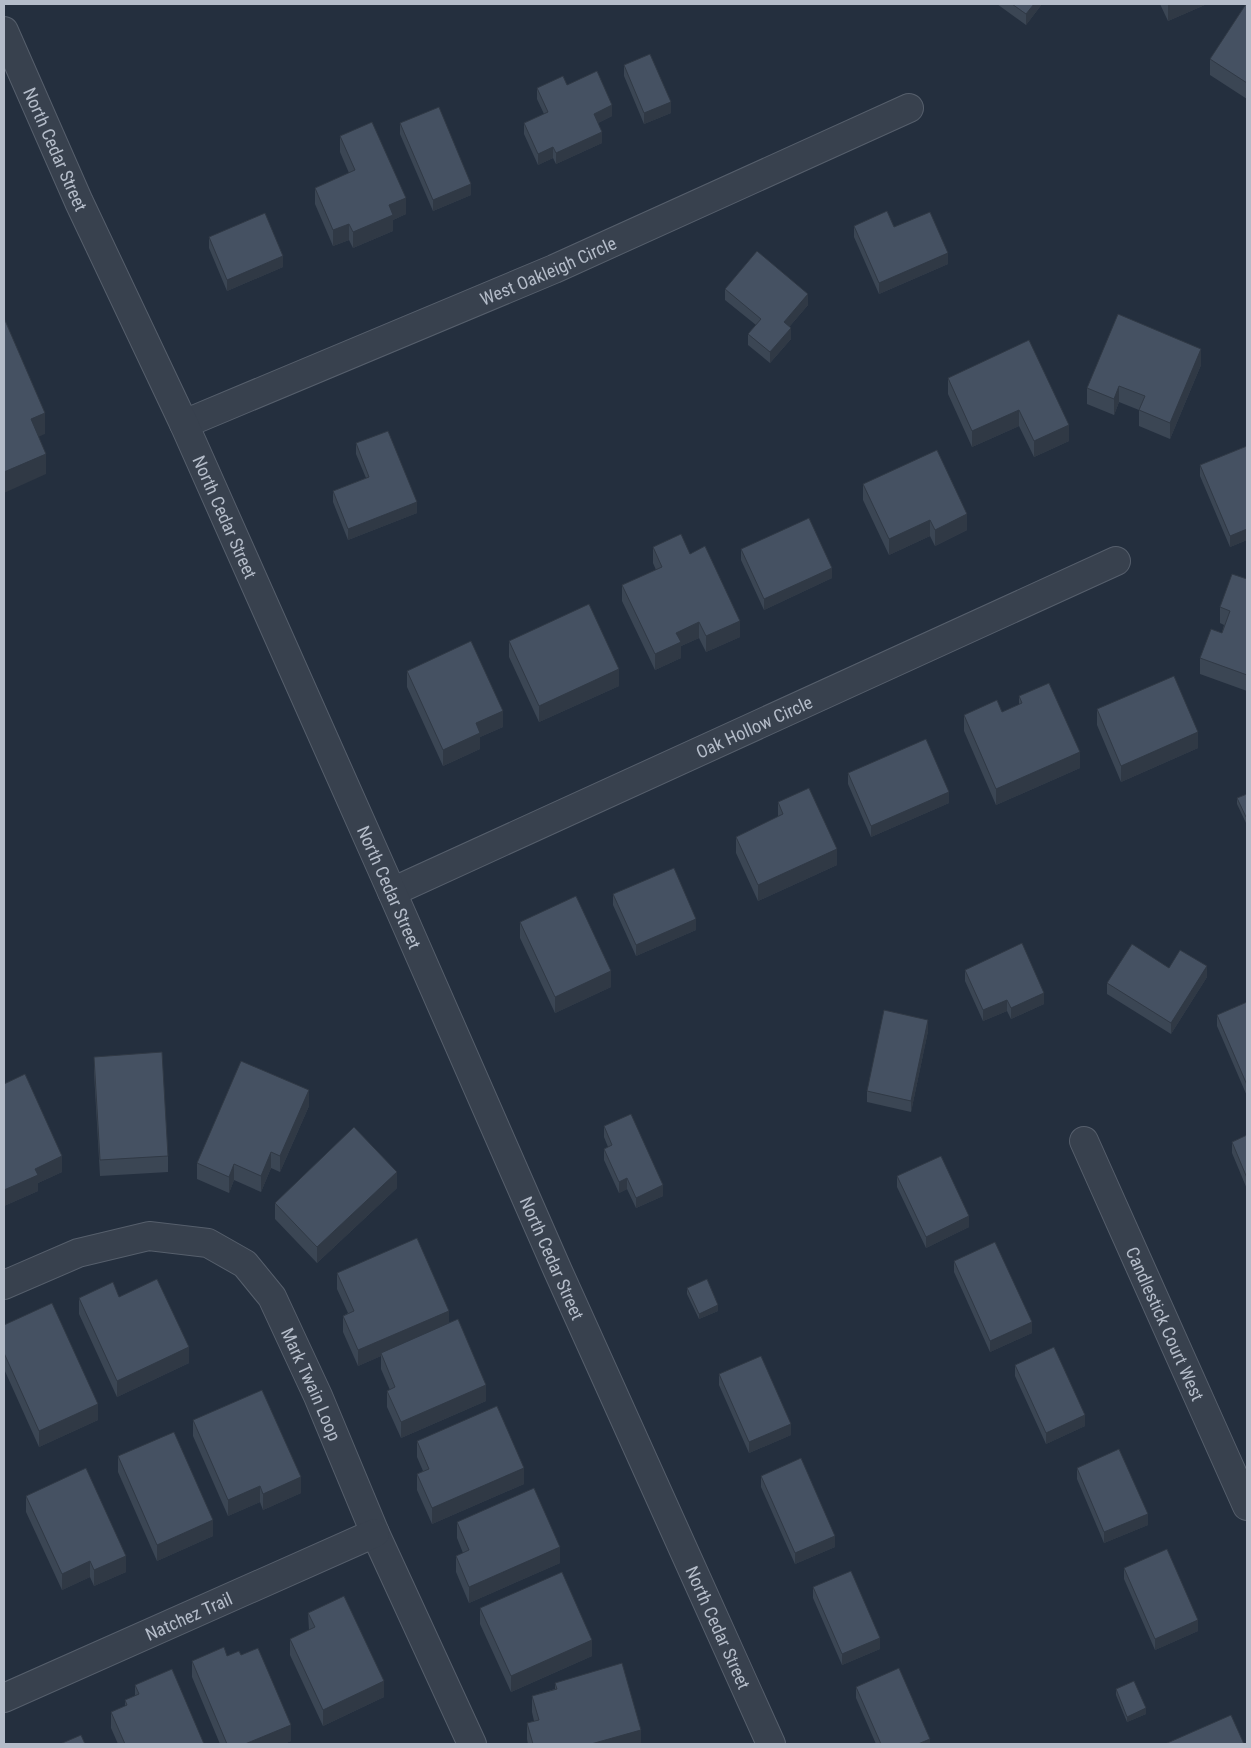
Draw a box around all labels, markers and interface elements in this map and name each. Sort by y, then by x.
street label: North Cedar Street [20,84,92,214]
street label: West Oakleigh Circle [477,232,619,309]
street label: North Cedar Street [189,452,262,582]
street label: Oak Hollow Circle [692,691,815,762]
street label: North Cedar Street [353,822,426,952]
street label: North Cedar Street [516,1193,589,1323]
street label: Candlestick Court West [1122,1243,1209,1404]
street label: Mark Twain Loop [277,1324,346,1444]
street label: North Cedar Street [682,1563,755,1692]
street label: Natchez Trail [142,1587,235,1644]

